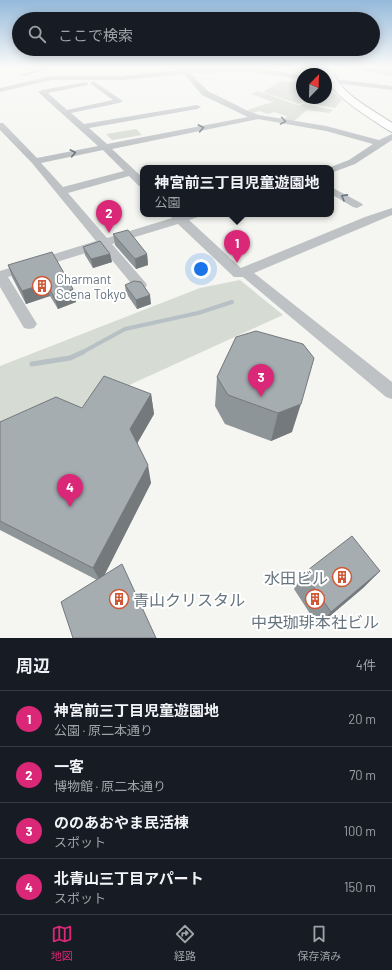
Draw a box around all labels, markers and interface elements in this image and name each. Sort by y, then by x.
search box [12,12,380,56]
icon: search [26,23,48,45]
text: ここで検索 [58,26,133,44]
north arrow [296,68,332,104]
one-way arrow [280,116,287,124]
one-way arrow [198,125,204,133]
one-way arrow [70,150,77,158]
popup [140,165,334,217]
text: 神宮前三丁目児童遊園地 [154,173,320,191]
text: 公園 [154,194,181,210]
one-way arrow [341,195,348,202]
pin: 2 [96,200,122,233]
pin: 1 [224,230,250,263]
your location [191,259,211,279]
place label: Charmant Scena Tokyo [56,271,126,302]
building icon: Charmant Scena Tokyo [31,275,53,297]
pin: 3 [248,364,274,397]
pin: 4 [57,474,83,507]
building icon: 水田ビル [331,566,353,588]
place label: 水田ビル [264,568,328,587]
building icon: 青山クリスタル [108,588,130,610]
building icon: 中央珈琲本社ビル [304,588,326,610]
place label: 青山クリスタル [133,590,245,609]
place label: 中央珈琲本社ビル [251,612,379,631]
text: 周辺 [16,655,50,675]
text: 4件 [356,657,376,673]
text: 神宮前三丁目児童遊園地 [54,701,219,719]
text: 1 [27,711,31,727]
text: 20 m [348,711,376,727]
text: 公園 · 原二本通り [54,722,153,738]
text: 一客 [54,757,84,775]
text: 2 [25,767,33,783]
text: 70 m [349,767,376,783]
text: 博物館 · 原二本通り [54,778,166,794]
text: ののあおやま民活棟 [54,813,189,831]
text: 3 [25,823,33,839]
text: 100 m [343,823,376,839]
text: スポット [54,834,106,850]
text: 北青山三丁目アパート [54,869,204,887]
text: 4 [25,879,33,895]
text: 150 m [344,879,376,895]
text: スポット [54,890,106,906]
tab: 地図 [51,923,73,963]
tab: 経路 [174,923,196,963]
tab: 保存済み [297,923,341,963]

